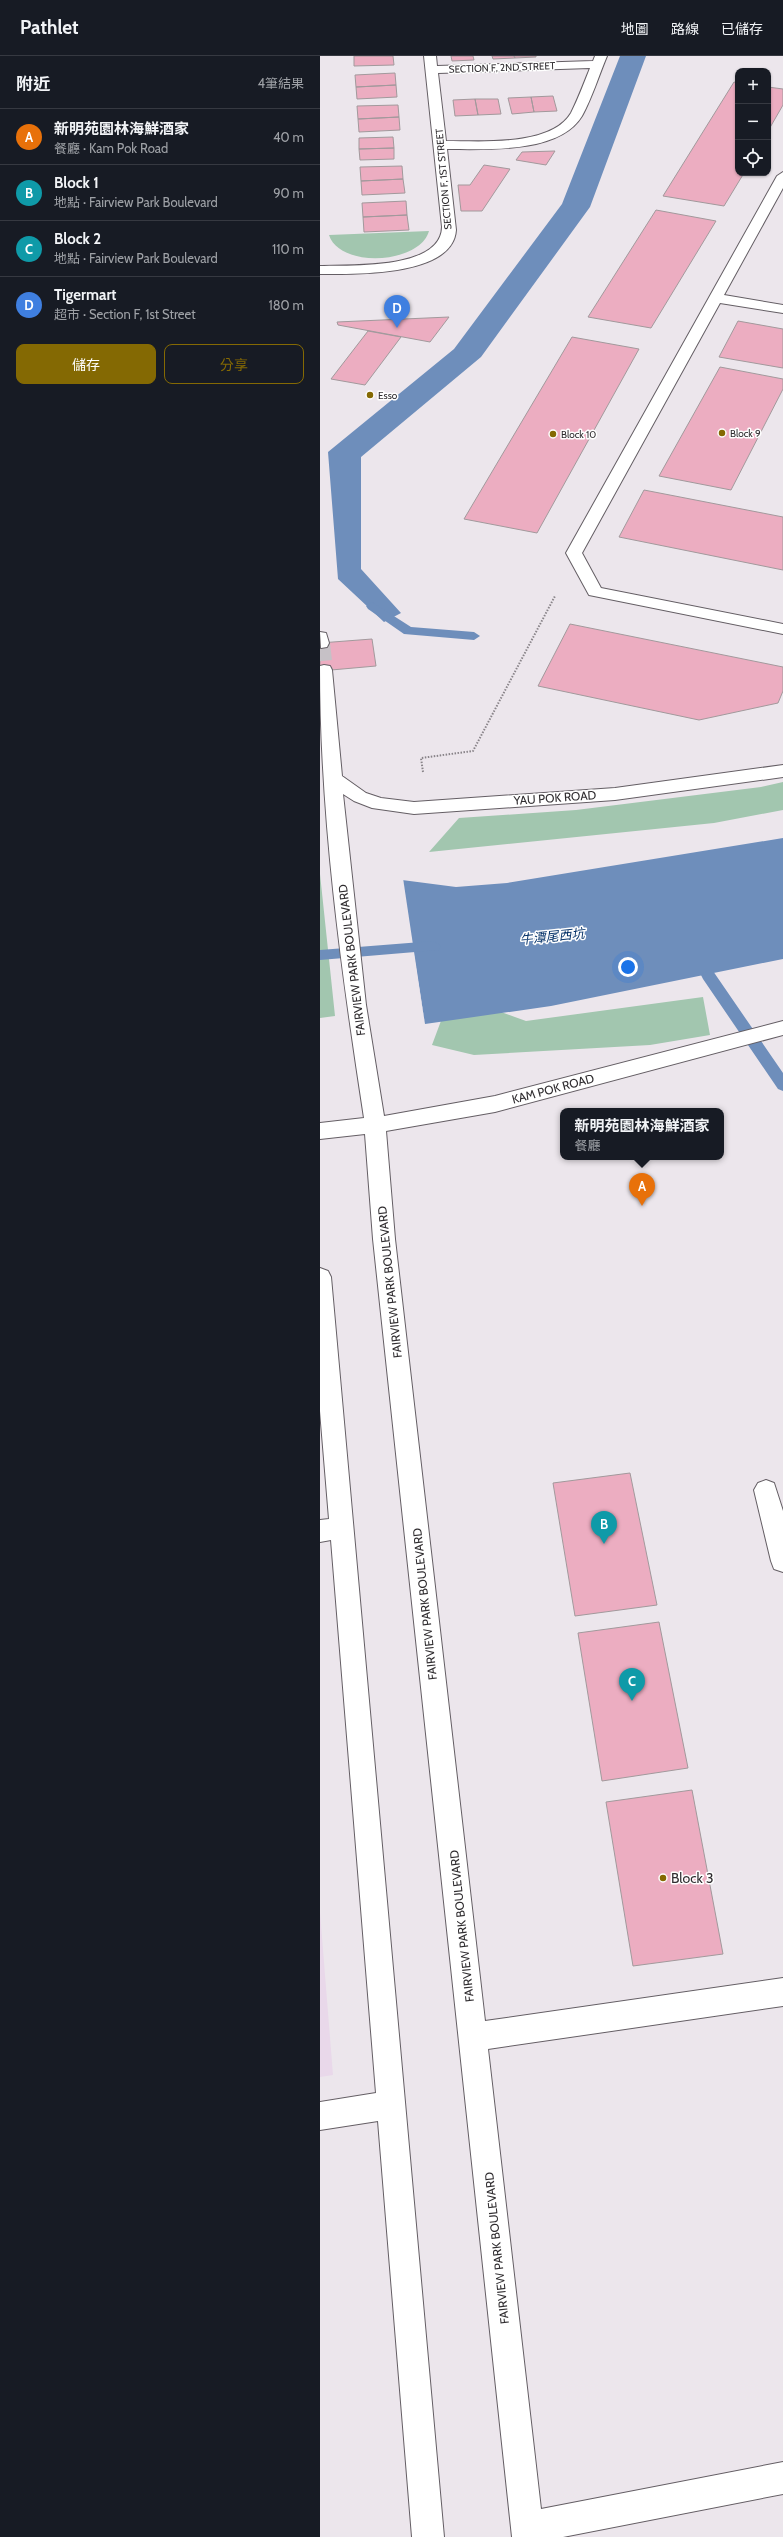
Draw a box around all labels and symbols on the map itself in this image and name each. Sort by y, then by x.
street label: SECTION F, 2ND STREET [448,59,556,76]
street label: SECTION F, 1ST STREET [433,127,454,230]
pin: D [384,295,410,328]
place label: Esso [378,389,398,402]
marker: Esso [365,390,375,400]
place label: Block 9 [730,427,761,440]
place label: Block 10 [561,428,596,441]
marker: Block 9 [717,428,727,438]
marker: Block 10 [548,429,558,439]
street label: YAU POK ROAD [512,787,597,808]
street label: FAIRVIEW PARK BOULEVARD [335,883,368,1037]
water label: 牛潭尾西坑 [519,924,587,947]
your location [618,957,638,977]
street label: KAM POK ROAD [510,1070,596,1107]
pin: A [629,1173,655,1206]
street label: FAIRVIEW PARK BOULEVARD [374,1205,405,1359]
pin: B [591,1511,617,1544]
street label: FAIRVIEW PARK BOULEVARD [409,1527,440,1681]
pin: C [619,1668,645,1701]
street label: FAIRVIEW PARK BOULEVARD [446,1849,477,2003]
place label: Block 3 [671,1869,714,1887]
marker: Block 3 [658,1873,668,1883]
street label: FAIRVIEW PARK BOULEVARD [481,2171,512,2325]

